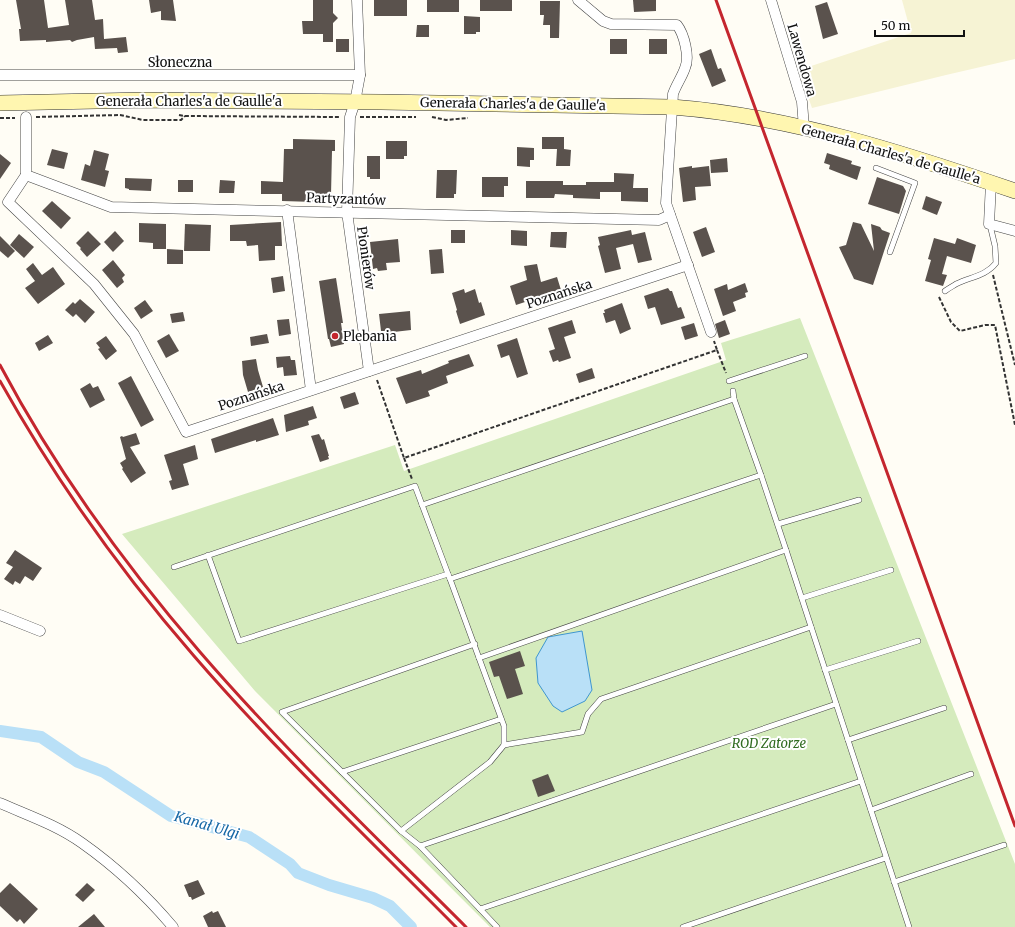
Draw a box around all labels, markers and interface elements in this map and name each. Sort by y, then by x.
scale bar [875,12,964,38]
text: 50 m [881,18,910,33]
street label: Lawendowa [783,22,821,98]
street label: Słoneczna [148,54,212,71]
street label: Generała Charles'a de Gaulle'a [96,93,282,110]
street label: Generała Charles'a de Gaulle'a [420,94,606,114]
street label: Generała Charles'a de Gaulle'a [799,120,983,188]
street label: Partyzantów [306,189,387,209]
street label: Pionierów [353,225,379,292]
street label: Poznańska [524,275,594,313]
place label: Plebania [343,328,397,345]
marker: Plebania [330,331,340,341]
street label: Poznańska [216,377,286,415]
park label: ROD Zatorze [732,735,806,752]
water label: Kanał Ulgi [171,807,242,843]

